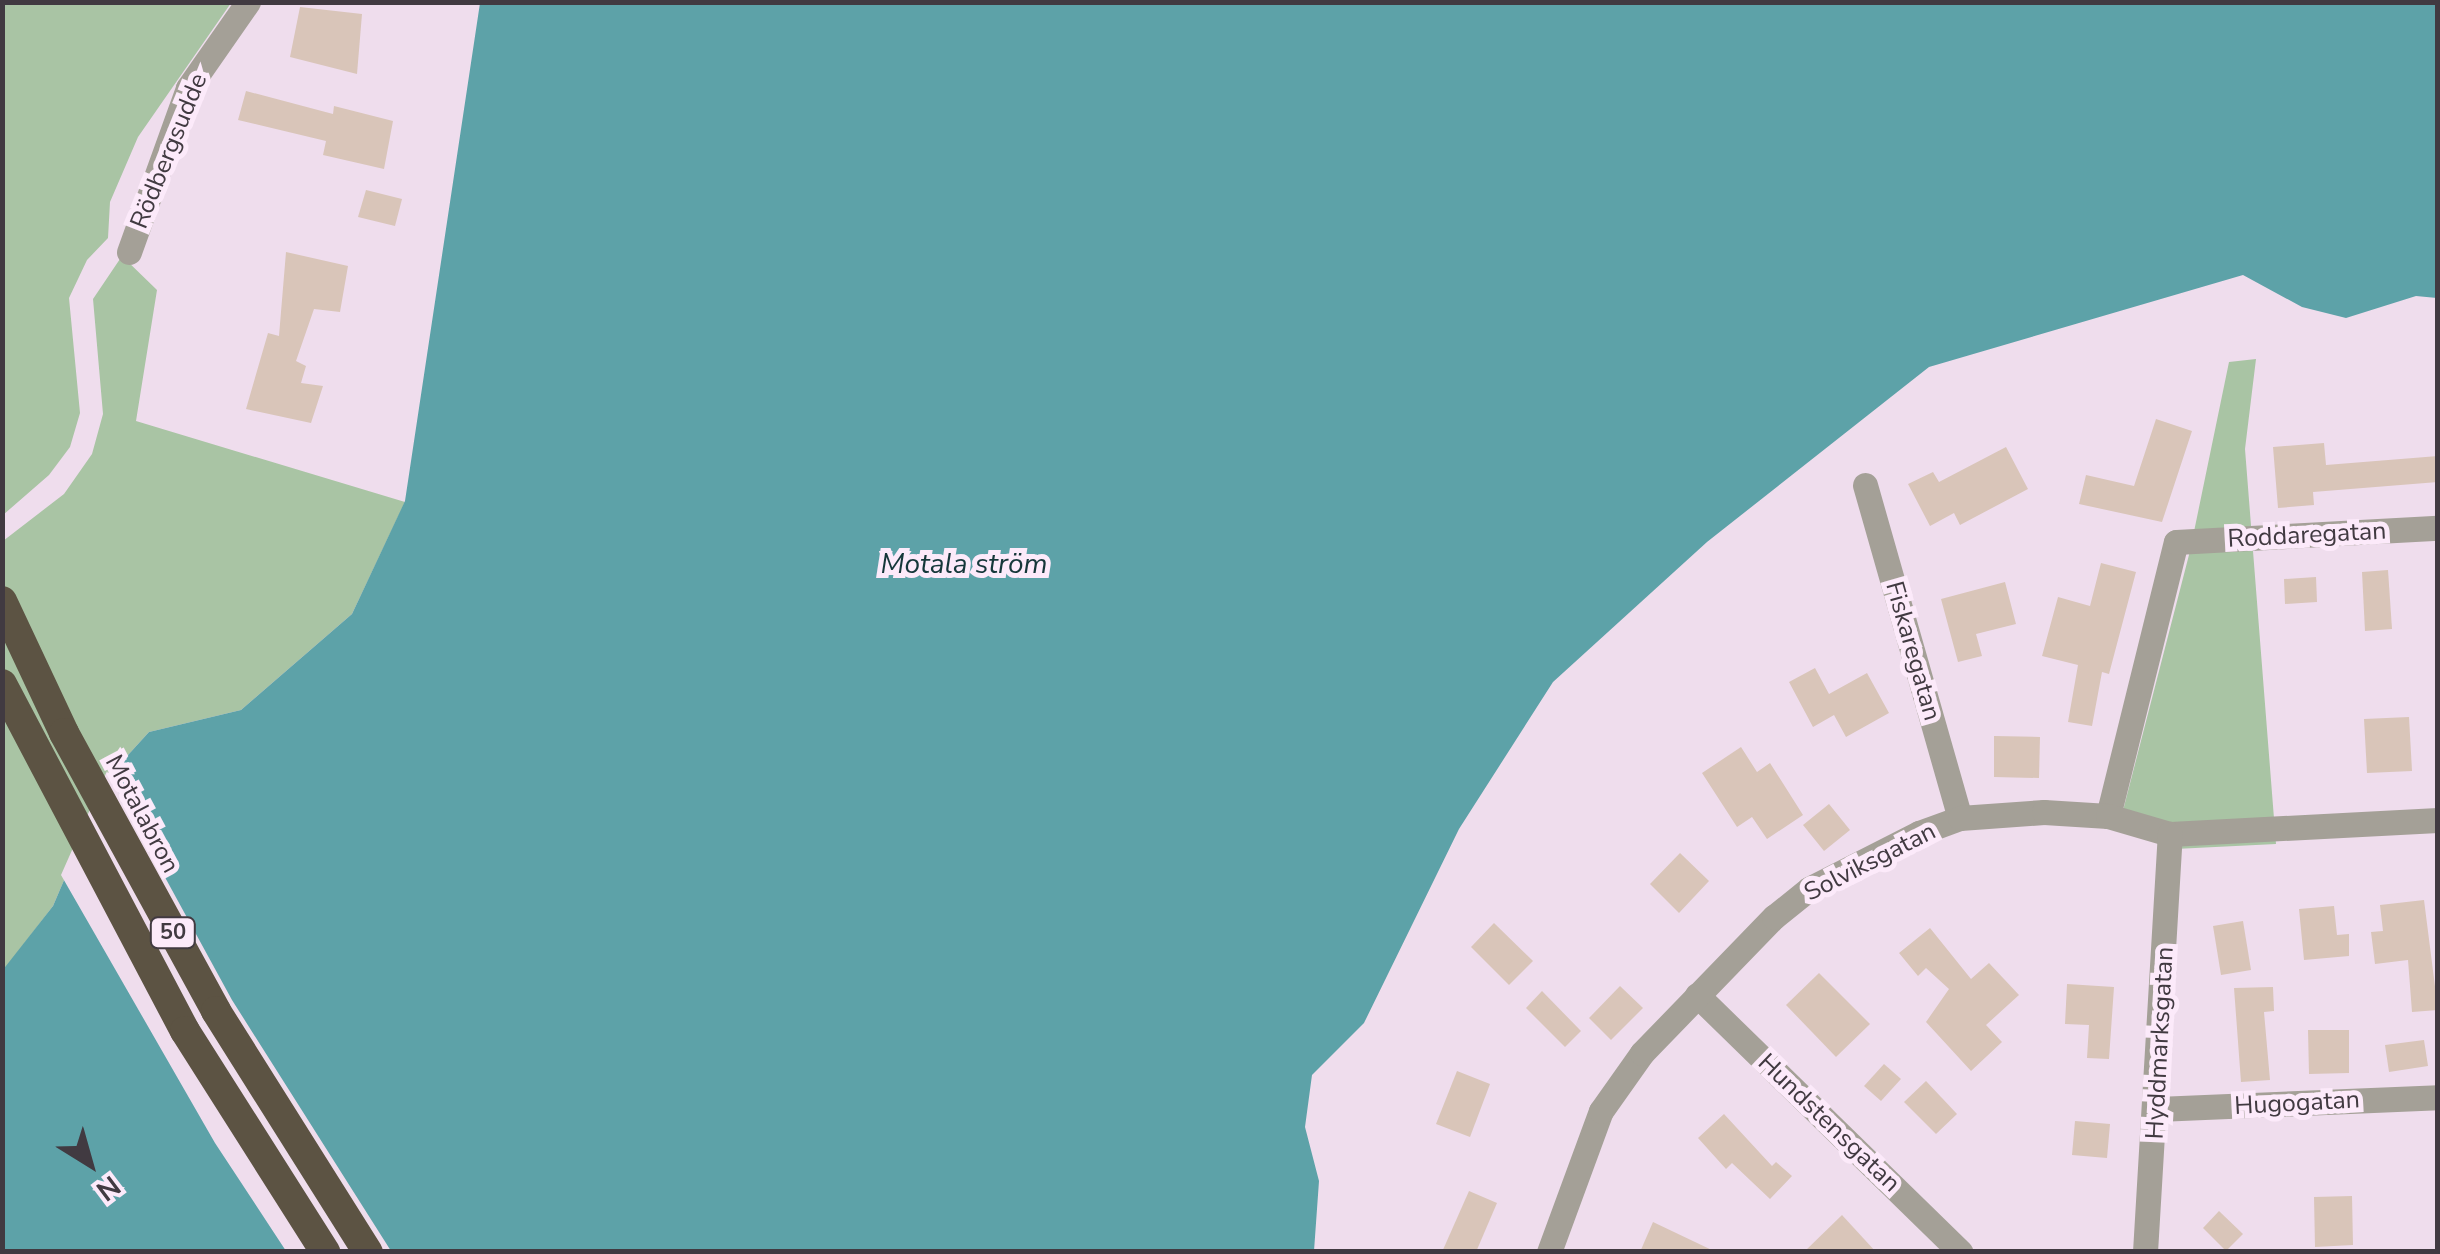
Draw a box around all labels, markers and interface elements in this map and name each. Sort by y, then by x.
street label: Rödbergsudde [124,69,214,233]
street label: Roddaregatan [2227,516,2387,554]
water label: Motala ström [881,547,1047,581]
street label: Fiskaregatan [1879,578,1947,724]
street label: Motalabron [98,750,186,878]
street label: Solviksgatan [1799,816,1941,908]
road number: 50 [148,916,198,950]
street label: Hyddmarksgatan [2140,946,2180,1140]
street label: Hundstensgatan [1752,1048,1906,1198]
street label: Hugogatan [2233,1085,2361,1121]
north arrow [40,1114,140,1214]
text: N [88,1166,128,1209]

